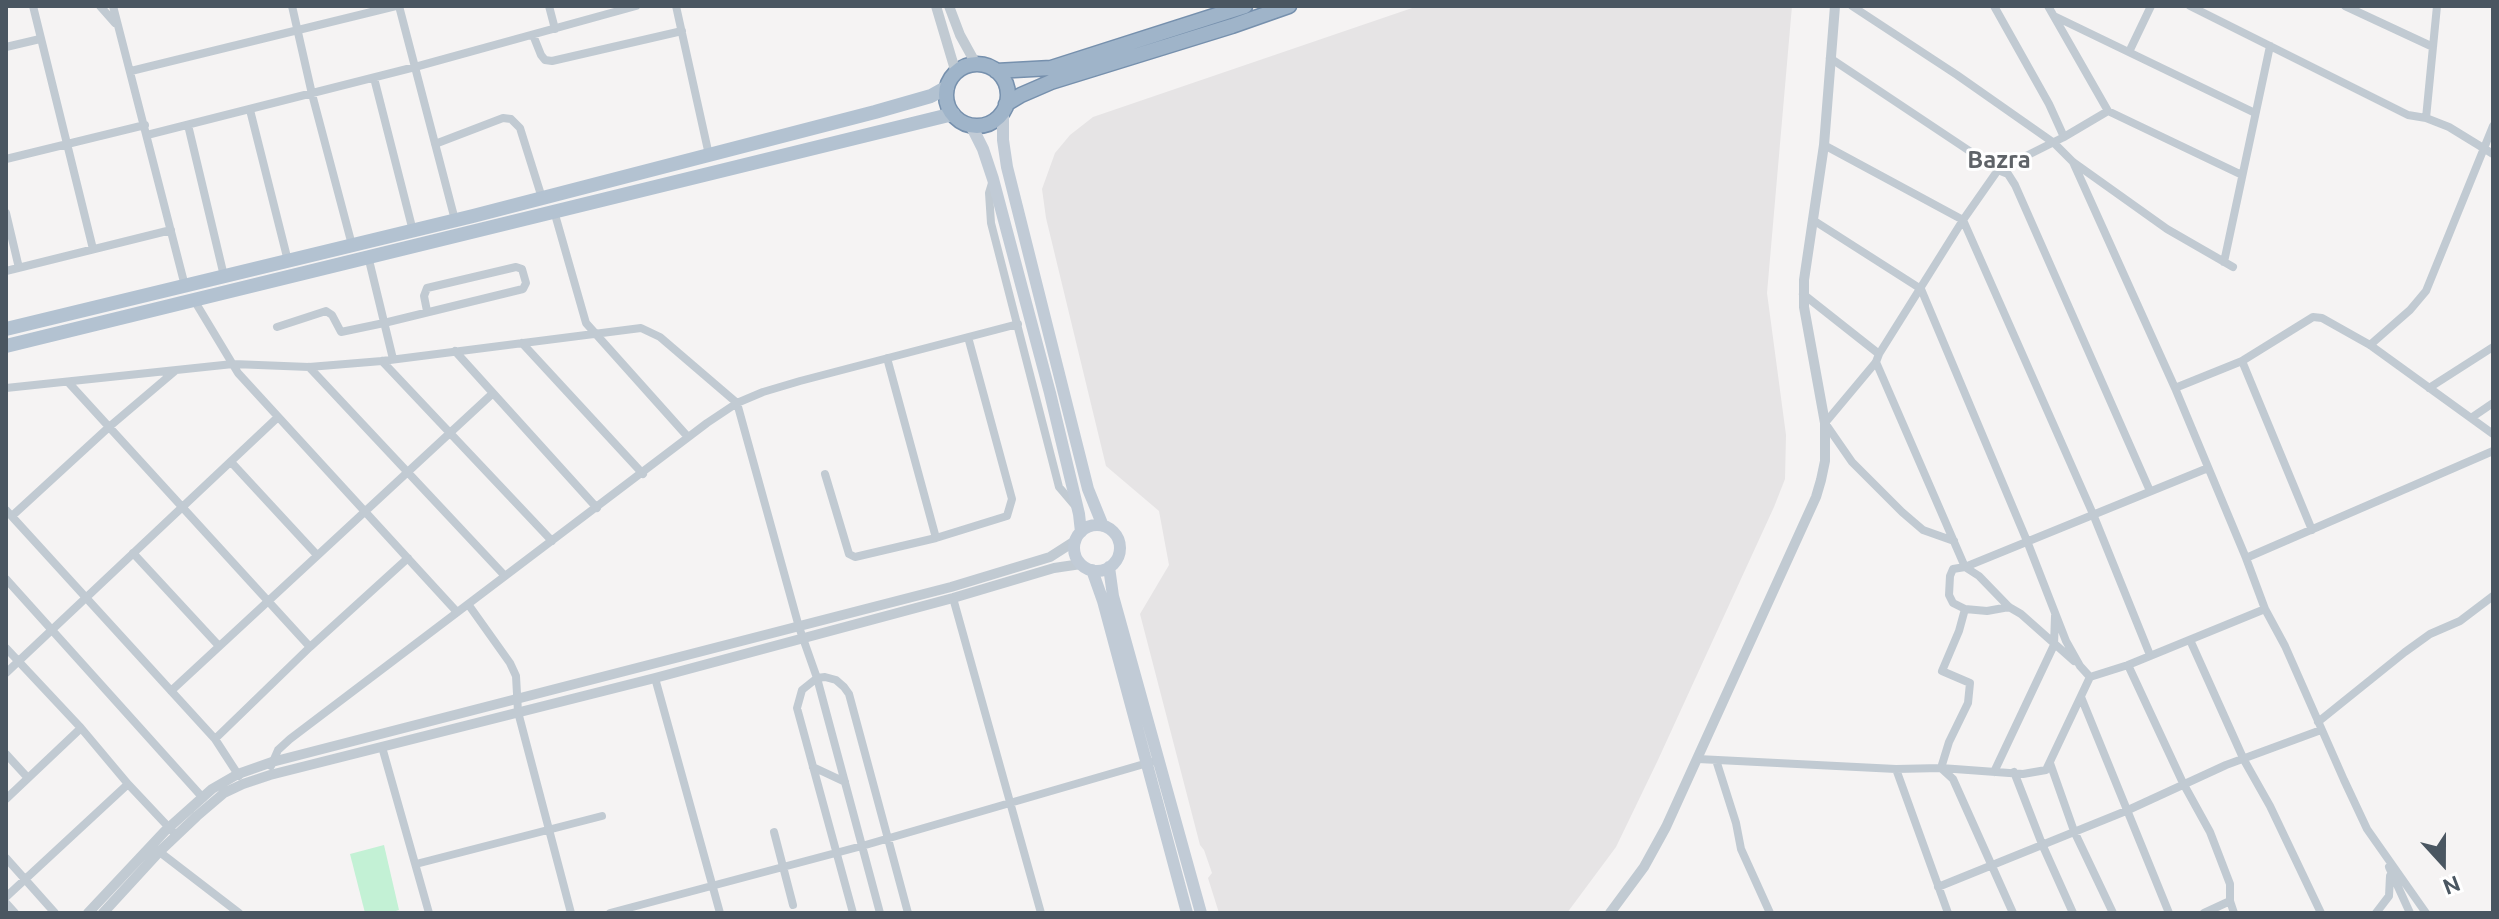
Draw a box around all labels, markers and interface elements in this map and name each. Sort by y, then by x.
district label: Bazra [1967,146,2031,174]
north arrow [2403,823,2483,903]
text: N [2440,871,2464,900]

